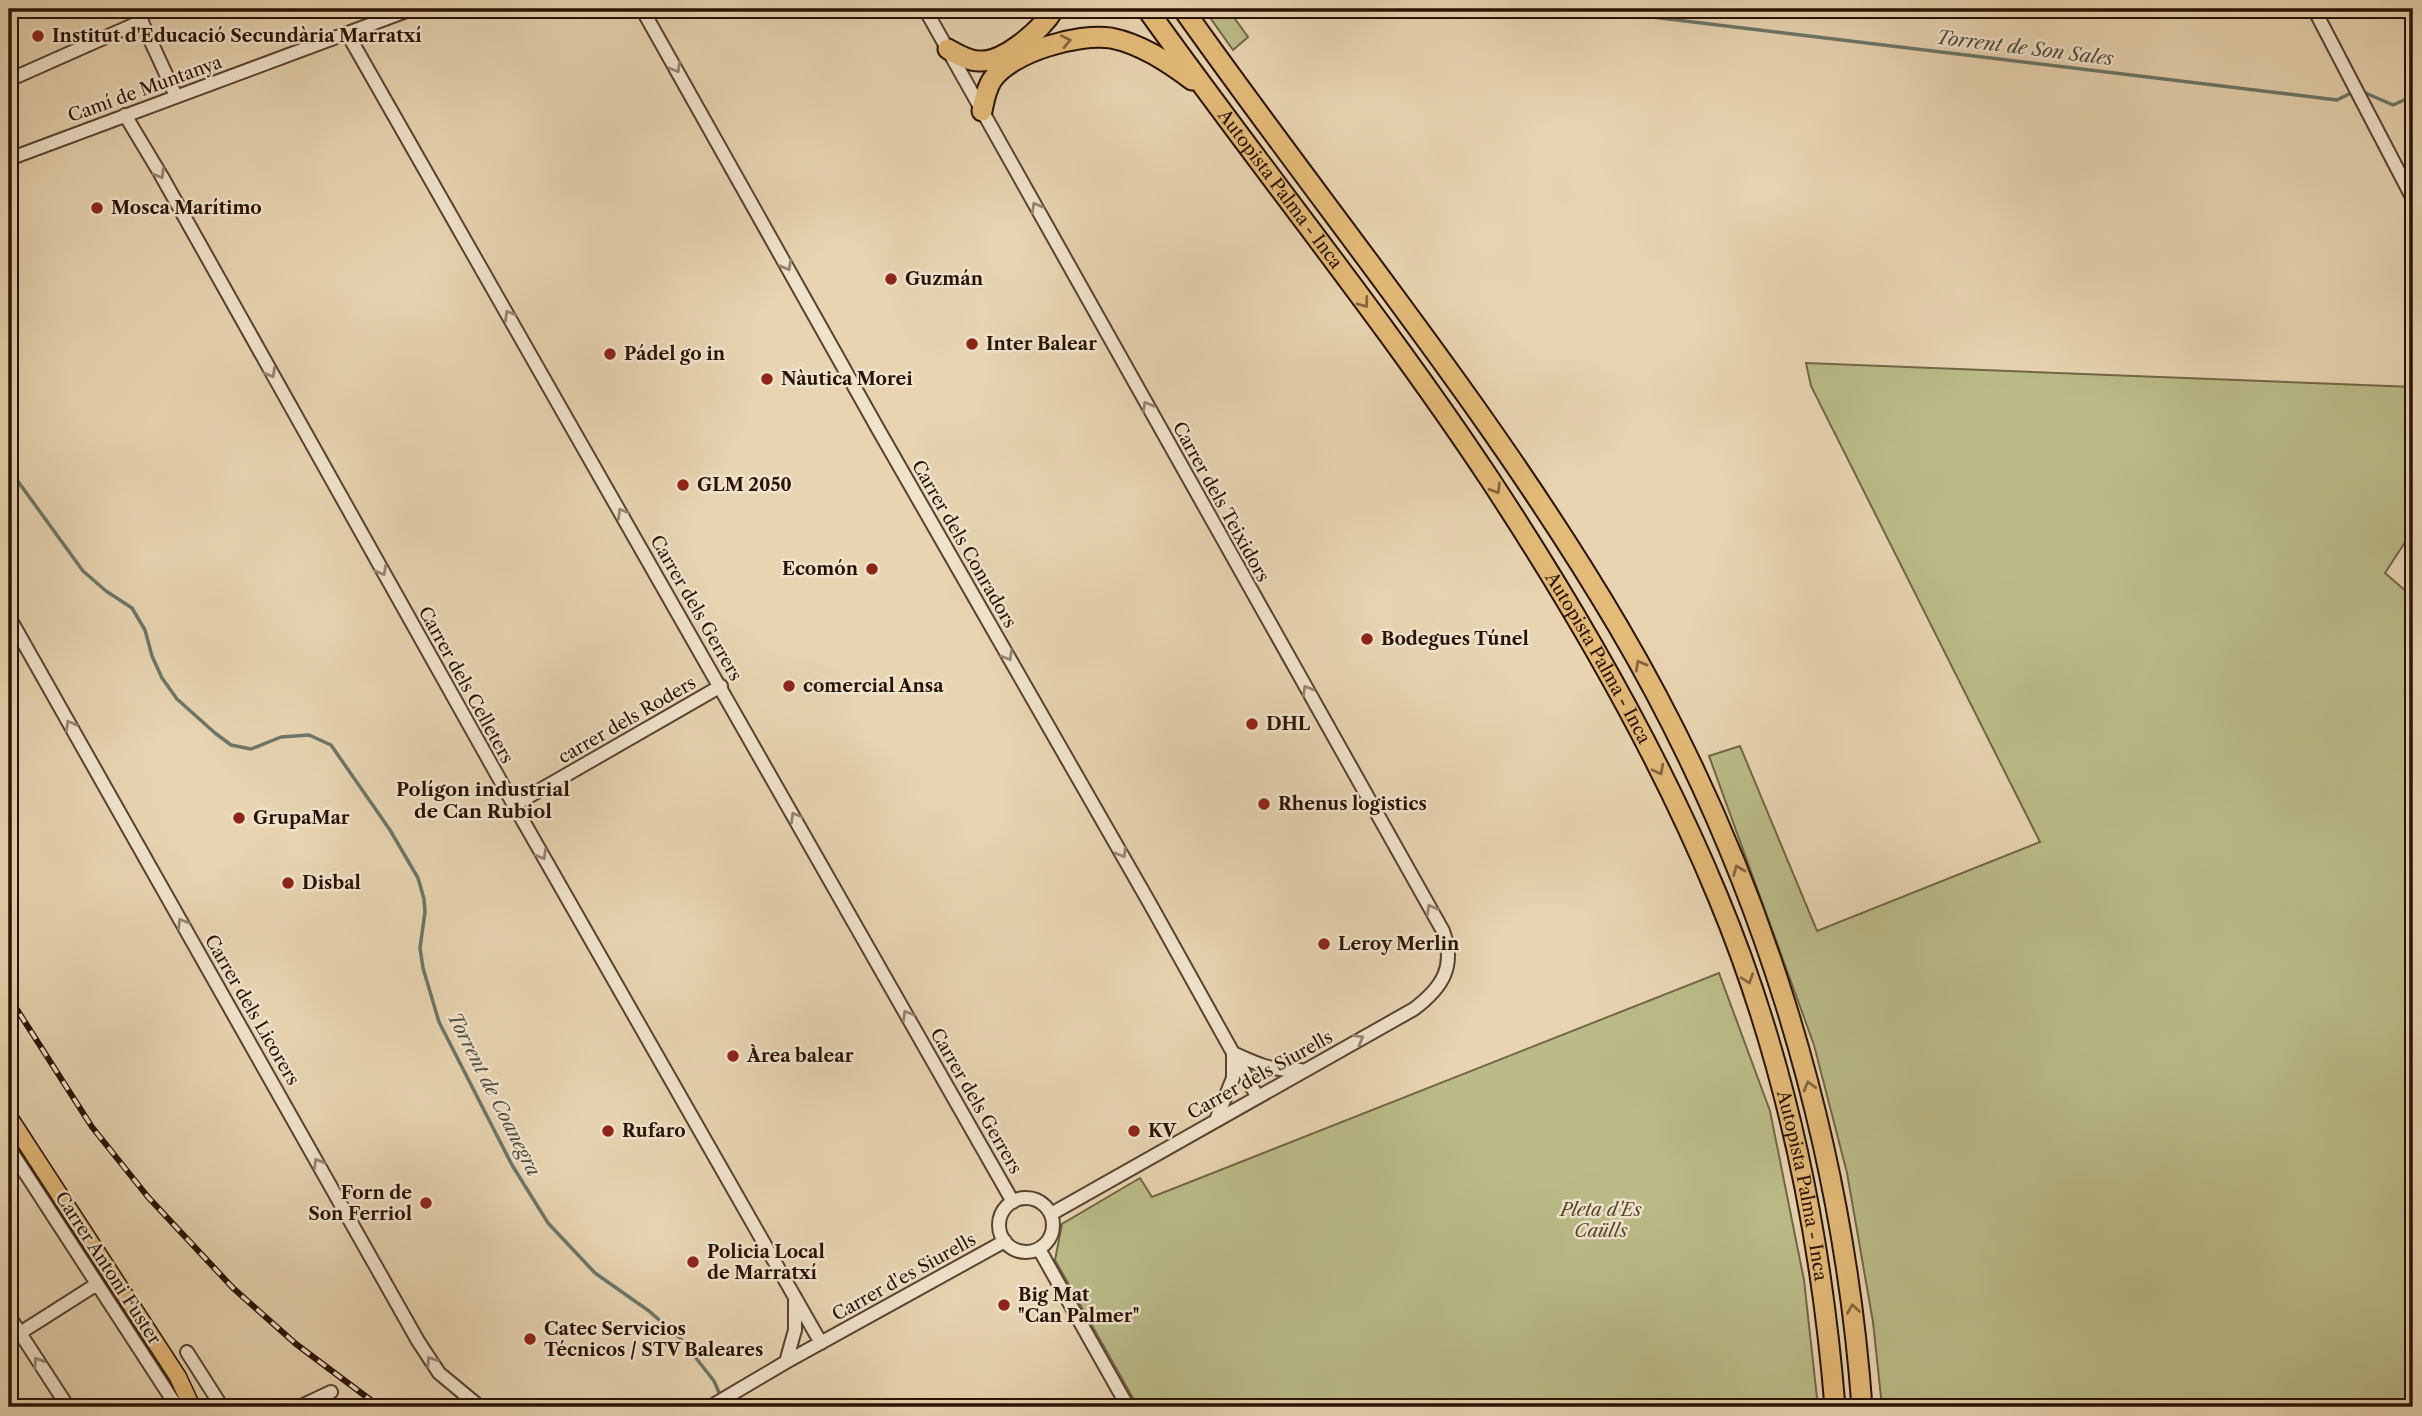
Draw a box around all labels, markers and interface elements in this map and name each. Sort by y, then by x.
place label: Institut d'Educació Secundària Marratxí [52,25,422,47]
water label: Torrent de Son Sales [1935,26,2116,70]
marker: Institut d'Educació Secundària Marratxí [30,28,46,44]
one-way arrow [1060,34,1072,49]
street label: Camí de Muntanya [65,51,225,127]
one-way arrow [668,61,681,73]
street label: Autopista Palma - Inca [1213,104,1347,274]
one-way arrow [152,166,165,179]
place label: Mosca Marítimo [111,197,262,219]
marker: Mosca Marítimo [89,200,105,216]
one-way arrow [1031,202,1044,215]
one-way arrow [779,259,792,272]
place label: Guzmán [905,268,984,290]
marker: Guzmán [883,271,899,287]
one-way arrow [1356,295,1368,308]
one-way arrow [504,310,517,322]
place label: Inter Balear [986,333,1097,355]
marker: Inter Balear [964,336,980,352]
place label: Pádel go in [624,343,726,365]
marker: Pádel go in [602,346,618,362]
one-way arrow [263,365,276,378]
place label: Nàutica Morei [781,368,913,390]
marker: Nàutica Morei [759,371,775,387]
one-way arrow [1142,400,1155,413]
street label: Carrer dels Teixidors [1168,418,1274,586]
street label: Carrer dels Conradors [907,456,1021,632]
place label: GLM 2050 [697,474,792,496]
marker: GLM 2050 [675,477,691,493]
one-way arrow [1487,481,1500,494]
one-way arrow [617,507,630,520]
street label: Carrer dels Gerrers [645,531,747,685]
place label: Ecomón [782,558,859,580]
marker: Ecomón [864,561,880,577]
one-way arrow [374,564,387,577]
street label: Autopista Palma - Inca [1540,567,1656,748]
street label: Carrer dels Celleters [414,603,518,767]
place label: Bodegues Túnel [1381,628,1529,650]
marker: Bodegues Túnel [1359,631,1375,647]
one-way arrow [1000,648,1013,661]
one-way arrow [1635,660,1648,672]
street label: carrer dels Roders [554,672,700,768]
place label: comercial Ansa [803,675,944,697]
marker: comercial Ansa [781,678,797,694]
one-way arrow [1302,684,1315,697]
place label: DHL [1266,713,1311,735]
marker: DHL [1244,716,1260,732]
one-way arrow [65,719,78,732]
one-way arrow [1650,763,1664,775]
district label: Polígon industrial de Can Rubiol [396,778,570,823]
place label: Rhenus logistics [1278,793,1427,815]
marker: Rhenus logistics [1256,796,1272,812]
place label: GrupaMar [253,807,350,829]
marker: GrupaMar [231,810,247,826]
one-way arrow [790,811,803,824]
one-way arrow [1114,846,1127,859]
one-way arrow [534,847,547,860]
one-way arrow [1732,865,1746,877]
place label: Disbal [302,872,361,894]
marker: Disbal [280,875,296,891]
one-way arrow [1426,904,1439,916]
one-way arrow [177,917,190,930]
street label: Carrer dels Licorers [200,931,304,1089]
place label: Leroy Merlin [1338,933,1460,955]
marker: Leroy Merlin [1316,936,1332,952]
one-way arrow [1740,973,1754,985]
water label: Torrent de Coanegra [443,1008,546,1180]
one-way arrow [902,1009,915,1022]
street label: Carrer dels Gerrers [925,1024,1027,1178]
street label: Carrer dels Siurells [1184,1026,1336,1124]
one-way arrow [1352,1034,1365,1047]
place label: Àrea balear [746,1044,854,1067]
marker: Àrea balear [725,1048,741,1064]
one-way arrow [1803,1080,1818,1092]
street label: Autopista Palma - Inca [1772,1087,1832,1283]
place label: Rufaro [622,1120,686,1142]
place label: KV [1148,1120,1177,1142]
marker: Rufaro [600,1123,616,1139]
marker: KV [1126,1123,1142,1139]
one-way arrow [313,1158,326,1171]
place label: Forn de Son Ferriol [308,1182,412,1225]
street label: Carrer Antoni Fuster [50,1187,166,1349]
marker: Forn de Son Ferriol [418,1195,434,1211]
park label: Pleta d'Es Caülls [1558,1199,1642,1242]
street label: Carrer d'es Siurells [828,1228,980,1326]
place label: Policia Local de Marratxí [707,1241,825,1284]
marker: Policia Local de Marratxí [685,1254,701,1270]
place label: Big Mat "Can Palmer" [1018,1284,1139,1327]
marker: Big Mat "Can Palmer" [996,1297,1012,1313]
one-way arrow [1845,1303,1860,1315]
place label: Catec Servicios Técnicos / STV Baleares [544,1318,763,1361]
marker: Catec Servicios Técnicos / STV Baleares [522,1331,538,1347]
one-way arrow [426,1355,439,1368]
one-way arrow [34,1356,47,1369]

